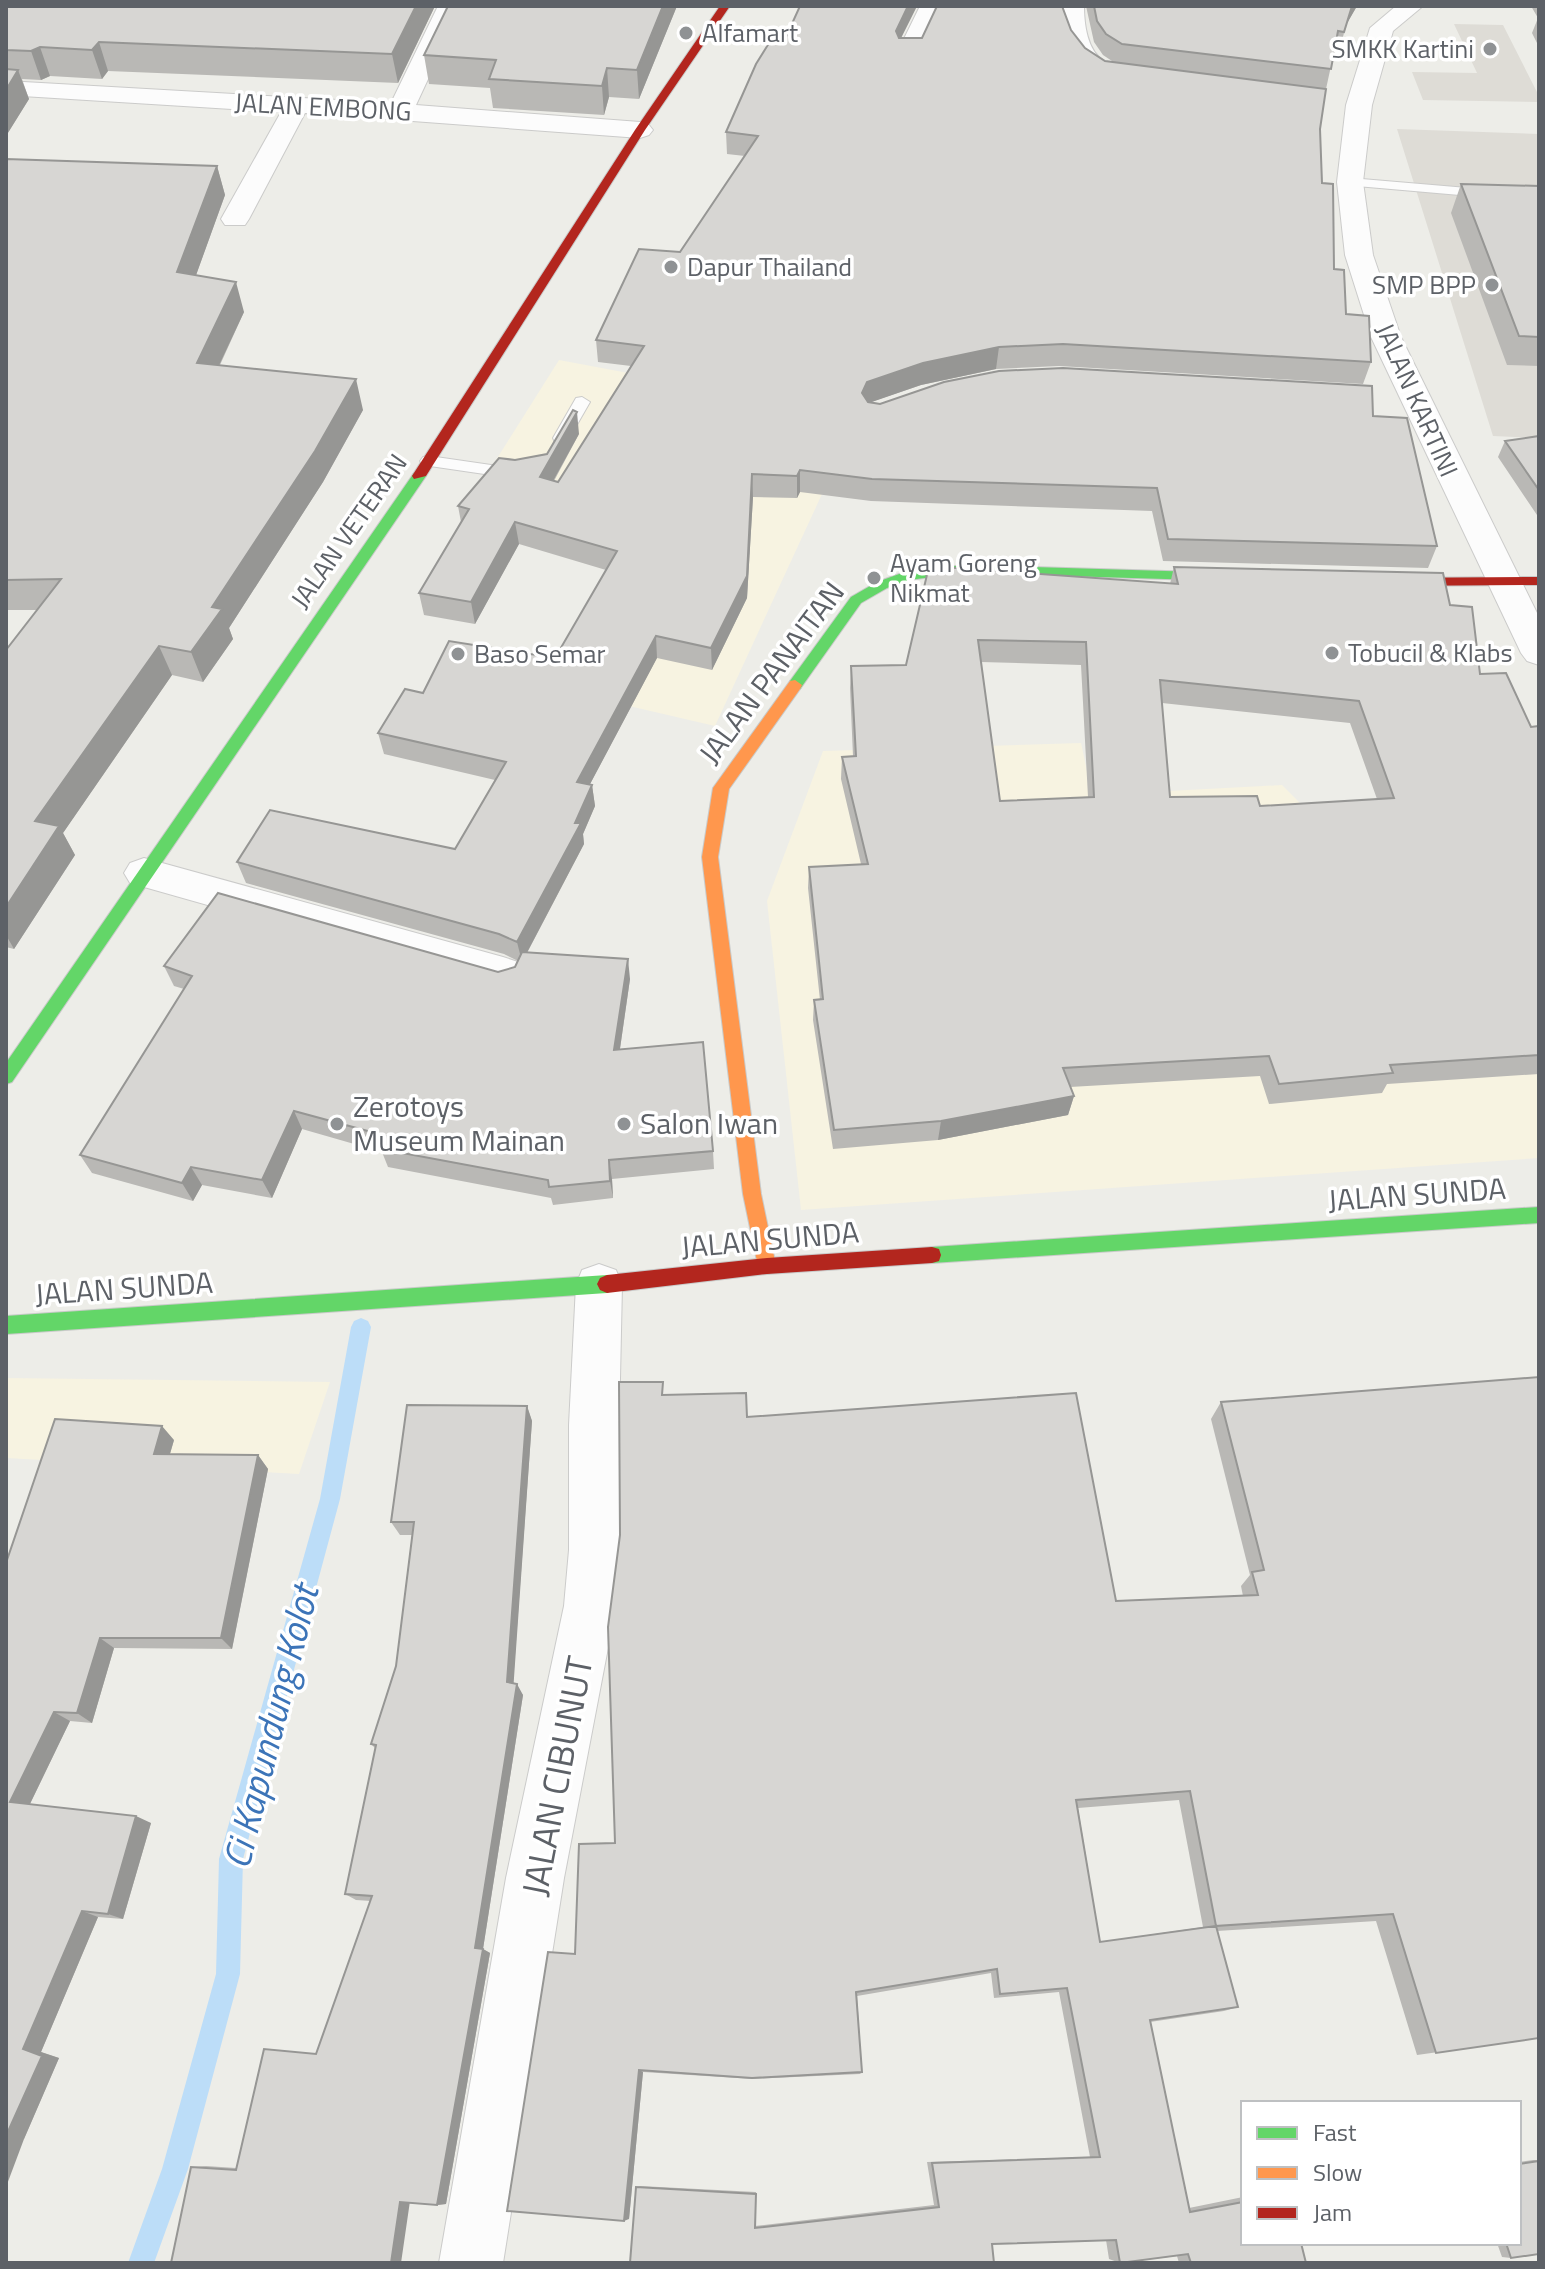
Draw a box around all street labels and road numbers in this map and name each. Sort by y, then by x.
street label: JALAN EMBONG [234,82,413,131]
street label: JALAN KARTINI [1366,317,1469,483]
street label: JALAN VETERAN [281,446,416,616]
street label: JALAN PANAITAN [687,571,855,773]
street label: JALAN SUNDA [1326,1165,1508,1223]
street label: JALAN SUNDA [679,1208,861,1270]
street label: JALAN SUNDA [33,1259,215,1317]
street label: JALAN CIBUNUT [506,1651,607,1900]

